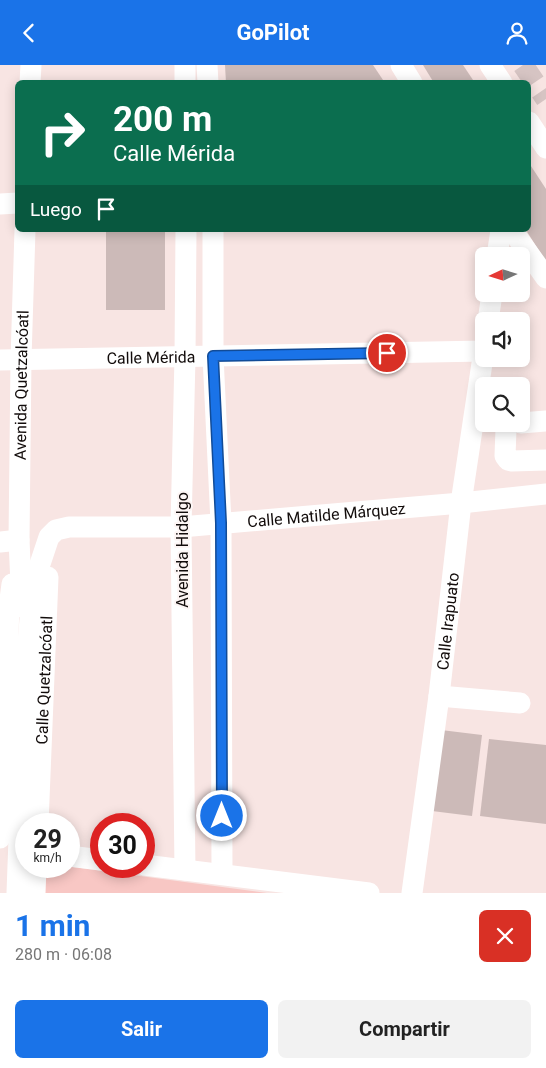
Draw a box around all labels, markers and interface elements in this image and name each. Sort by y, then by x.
icon: back [15,19,43,47]
icon: person [503,19,531,47]
text: GoPilot [236,20,310,45]
text: 200 m [113,99,212,140]
icon: right [30,100,95,165]
text: Calle Mérida [113,141,235,166]
icon: arrive [92,195,120,223]
text: Luego [30,198,82,221]
north arrow [475,247,530,303]
map controls [475,247,530,432]
street label: Avenida Quetzalcóatl [11,310,33,460]
button: sound [475,312,530,367]
pin [366,332,408,374]
icon: arrive [373,339,401,367]
street label: Calle Mérida [106,347,196,368]
button: search [475,377,530,432]
street label: Avenida Hidalgo [173,492,192,608]
street label: Calle Matilde Márquez [246,499,406,531]
street label: Calle Irapuato [433,571,463,671]
street label: Calle Quetzalcóatl [32,615,56,745]
position arrow [195,789,247,841]
speed limit sign: 30 [90,813,155,878]
text: 29 [33,825,62,854]
text: km/h [33,851,62,865]
text: 1 min [15,908,90,943]
button: close [479,910,531,962]
text: 280 m · 06:08 [15,945,112,964]
button: Salir [15,1000,268,1058]
button: Compartir [278,1000,531,1058]

